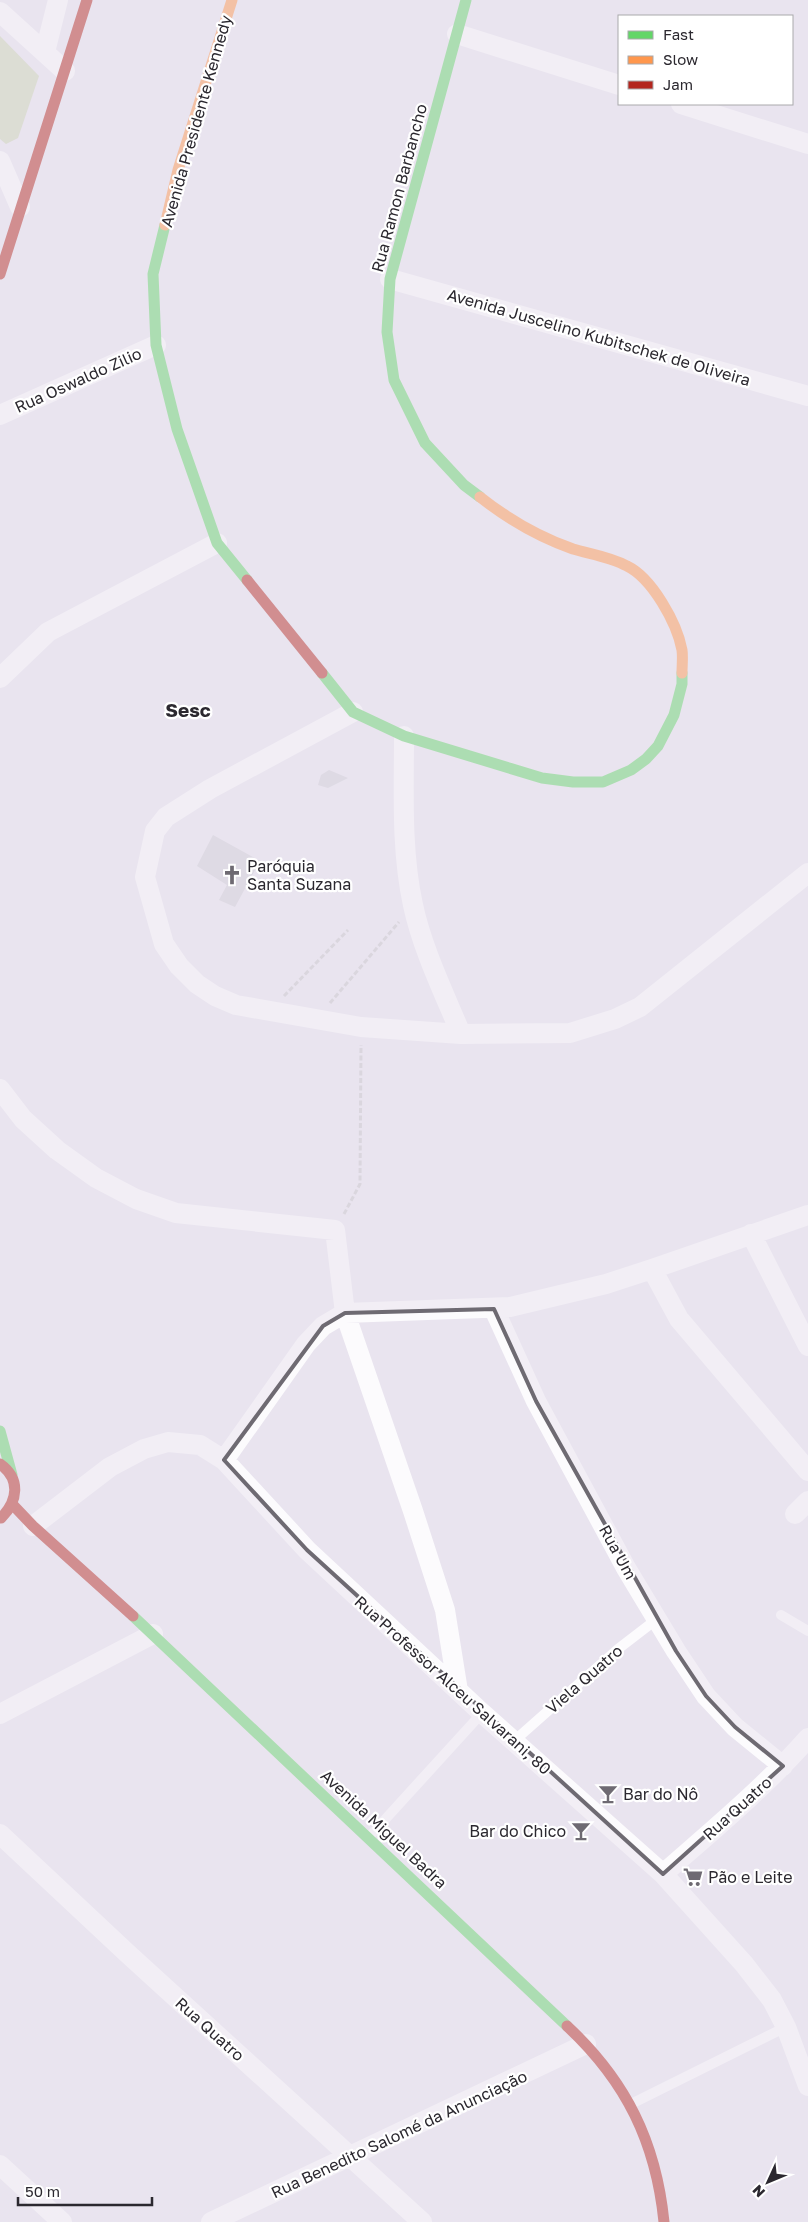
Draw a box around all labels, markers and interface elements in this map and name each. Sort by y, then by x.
street label: Avenida Presidente Kennedy [156,13,236,229]
legend [618,15,793,105]
text: Fast [663,25,694,43]
text: Slow [663,50,698,68]
text: Jam [663,75,693,93]
street label: Rua Ramon Barbancho [367,102,431,274]
street label: Avenida Juscelino Kubitschek de Oliveira [445,284,753,390]
street label: Rua Oswaldo Zilio [12,343,144,417]
district label: Sesc [165,698,211,721]
place label: Paróquia Santa Suzana [247,856,351,894]
church icon: Paróquia Santa Suzana [221,864,243,886]
street label: Rua Um [595,1521,641,1583]
street label: Rua Professor Alceu Salvarani, 80 [351,1591,555,1779]
street label: Viela Quatro [542,1640,626,1718]
street label: Avenida Miguel Badra [317,1765,451,1893]
street label: Rua Quatro [698,1772,776,1844]
bar icon: Bar do Nô [597,1783,619,1805]
place label: Bar do Nô [623,1784,698,1804]
bar icon: Bar do Chico [570,1820,592,1842]
place label: Bar do Chico [469,1821,566,1841]
supermarket icon: Pão e Leite [682,1866,704,1888]
place label: Pão e Leite [708,1867,792,1887]
street label: Rua Quatro [171,1993,249,2065]
street label: Rua Benedito Salomé da Anunciação [268,2066,530,2202]
north arrow [743,2157,793,2207]
scale bar [18,2174,151,2206]
text: 50 m [25,2182,60,2200]
text: N [748,2182,768,2201]

